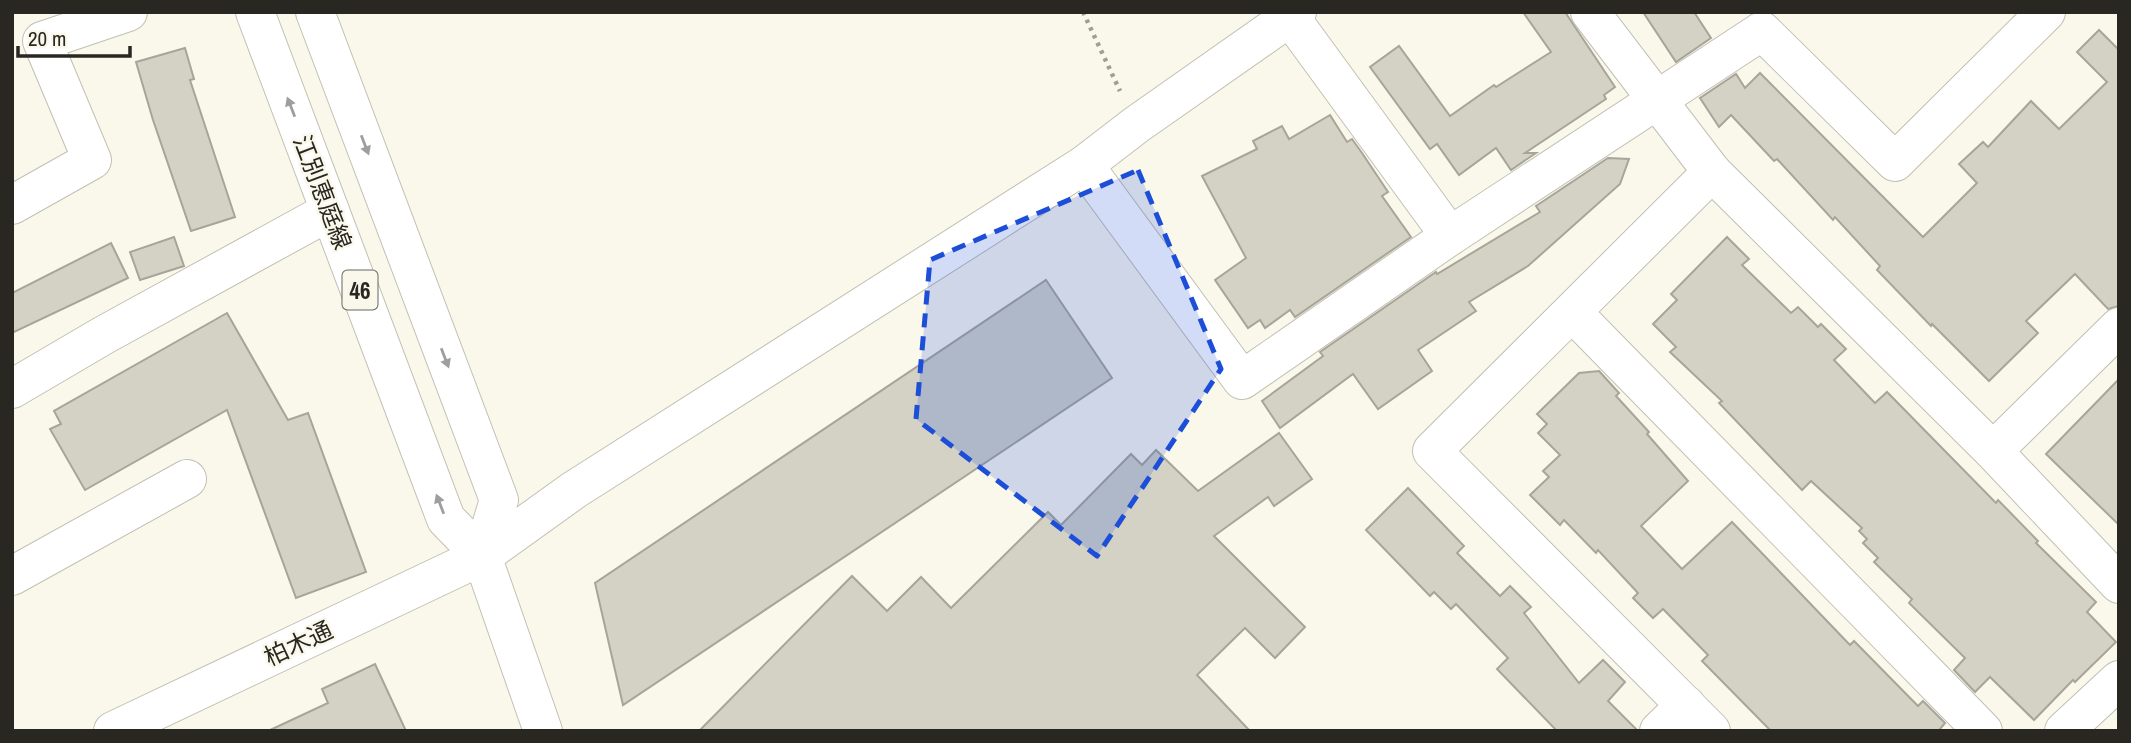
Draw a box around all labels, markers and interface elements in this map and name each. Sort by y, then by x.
scale bar [18,14,130,58]
text: 20 m [28,24,66,53]
one-way arrow [285,97,296,118]
street label: 江別恵庭線 [287,130,359,254]
one-way arrow [360,134,371,155]
road number: 46 [342,270,378,310]
one-way arrow [440,347,451,368]
one-way arrow [434,493,445,514]
street label: 柏木通 [259,613,337,673]

